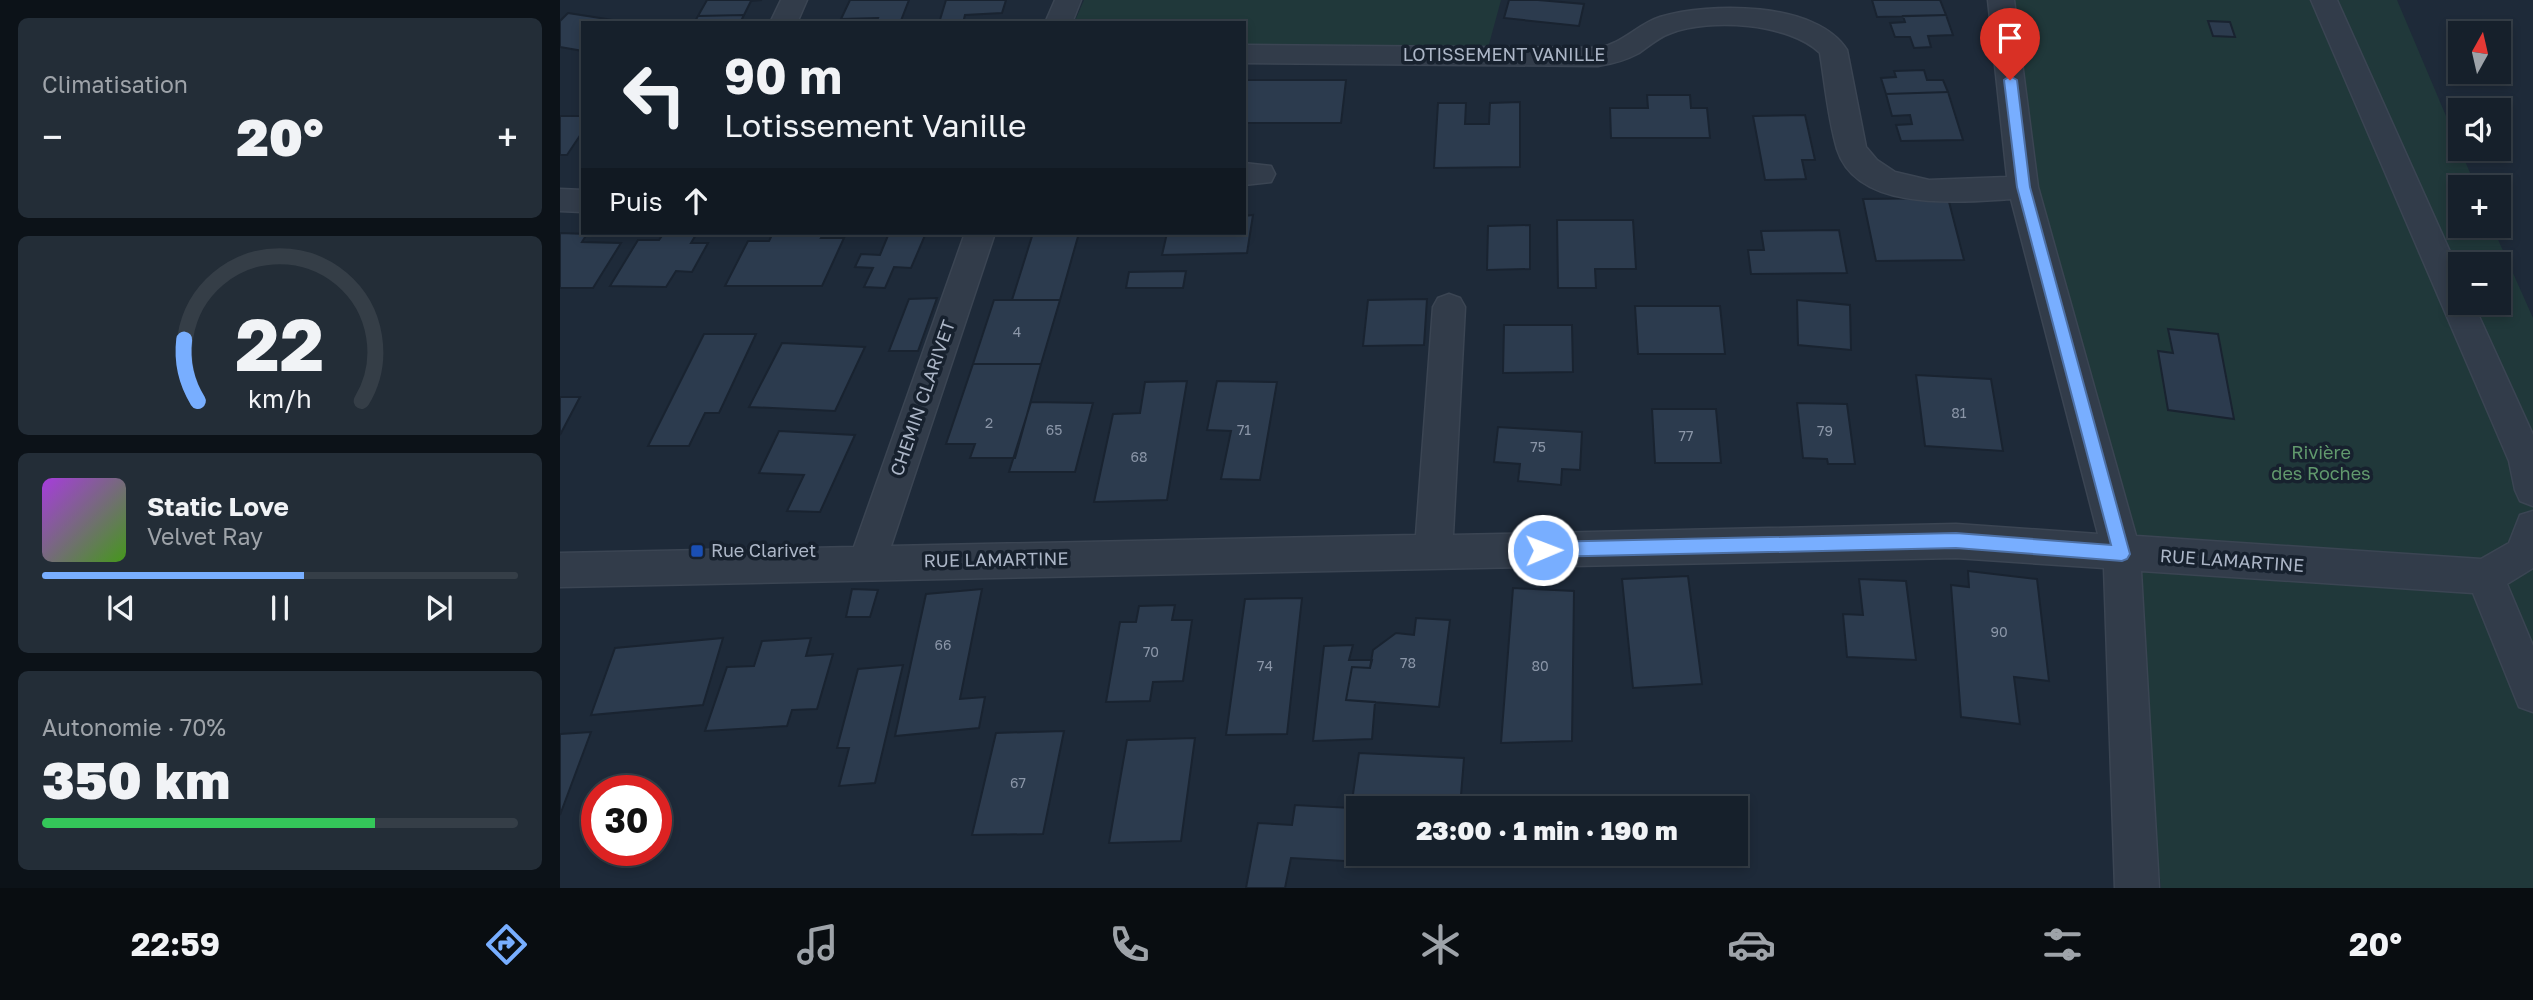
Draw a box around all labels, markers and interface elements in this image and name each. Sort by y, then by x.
pin [1980,8,2040,80]
icon: arrive [1991,19,2029,57]
north arrow [2448,21,2511,84]
map controls [2448,21,2511,315]
street label: LOTISSEMENT VANILLE [1403,43,1605,65]
text: 90 m [724,46,842,105]
icon: left [609,49,700,140]
text: Climatisation [42,70,188,98]
button: sound [2448,98,2511,161]
text: 20° [237,105,323,167]
text: Lotissement Vanille [724,106,1027,144]
text: − [42,114,63,159]
text: + [497,114,518,159]
button: + [2448,175,2511,238]
icon: ahead [677,182,715,220]
text: Puis [609,186,663,217]
button: − [2448,252,2511,315]
text: 22 [236,301,324,388]
street label: CHEMIN CLARIVET [885,317,959,479]
house number: 4 [1013,323,1021,340]
text: km/h [248,383,312,414]
house number: 81 [1951,404,1967,421]
house number: 2 [985,414,993,431]
house number: 65 [1046,421,1062,438]
house number: 71 [1237,421,1251,438]
house number: 79 [1817,422,1833,439]
house number: 77 [1679,427,1693,444]
house number: 75 [1530,438,1546,455]
park label: Rivière des Roches [2271,441,2371,484]
house number: 68 [1130,448,1148,465]
text: Static Love [147,491,289,522]
position arrow [1506,513,1580,587]
text: Velvet Ray [147,522,263,550]
place label: Rue Clarivet [711,539,816,561]
marker: Rue Clarivet [689,543,705,559]
street label: RUE LAMARTINE [2159,544,2305,576]
street label: RUE LAMARTINE [923,547,1068,571]
icon: previous [102,589,140,627]
icon: pause [261,589,299,627]
icon: next [420,589,458,627]
house number: 90 [1990,623,2008,640]
house number: 66 [935,636,951,653]
house number: 70 [1143,643,1159,660]
house number: 78 [1400,654,1416,671]
house number: 74 [1257,657,1273,674]
house number: 80 [1531,657,1549,674]
text: Autonomie · 70% [42,713,226,741]
text: 350 km [42,748,230,810]
house number: 67 [1010,774,1026,791]
speed limit sign: 30 [581,775,672,866]
text: 23:00 · 1 min · 190 m [1416,815,1678,846]
icon: directions [482,920,531,969]
icon: music [793,920,842,969]
icon: phone [1105,920,1154,969]
icon: climate [1416,920,1465,969]
icon: car [1727,920,1776,969]
icon: filters [2038,920,2087,969]
text: 22:59 [131,925,220,963]
text: 20° [2349,925,2402,963]

